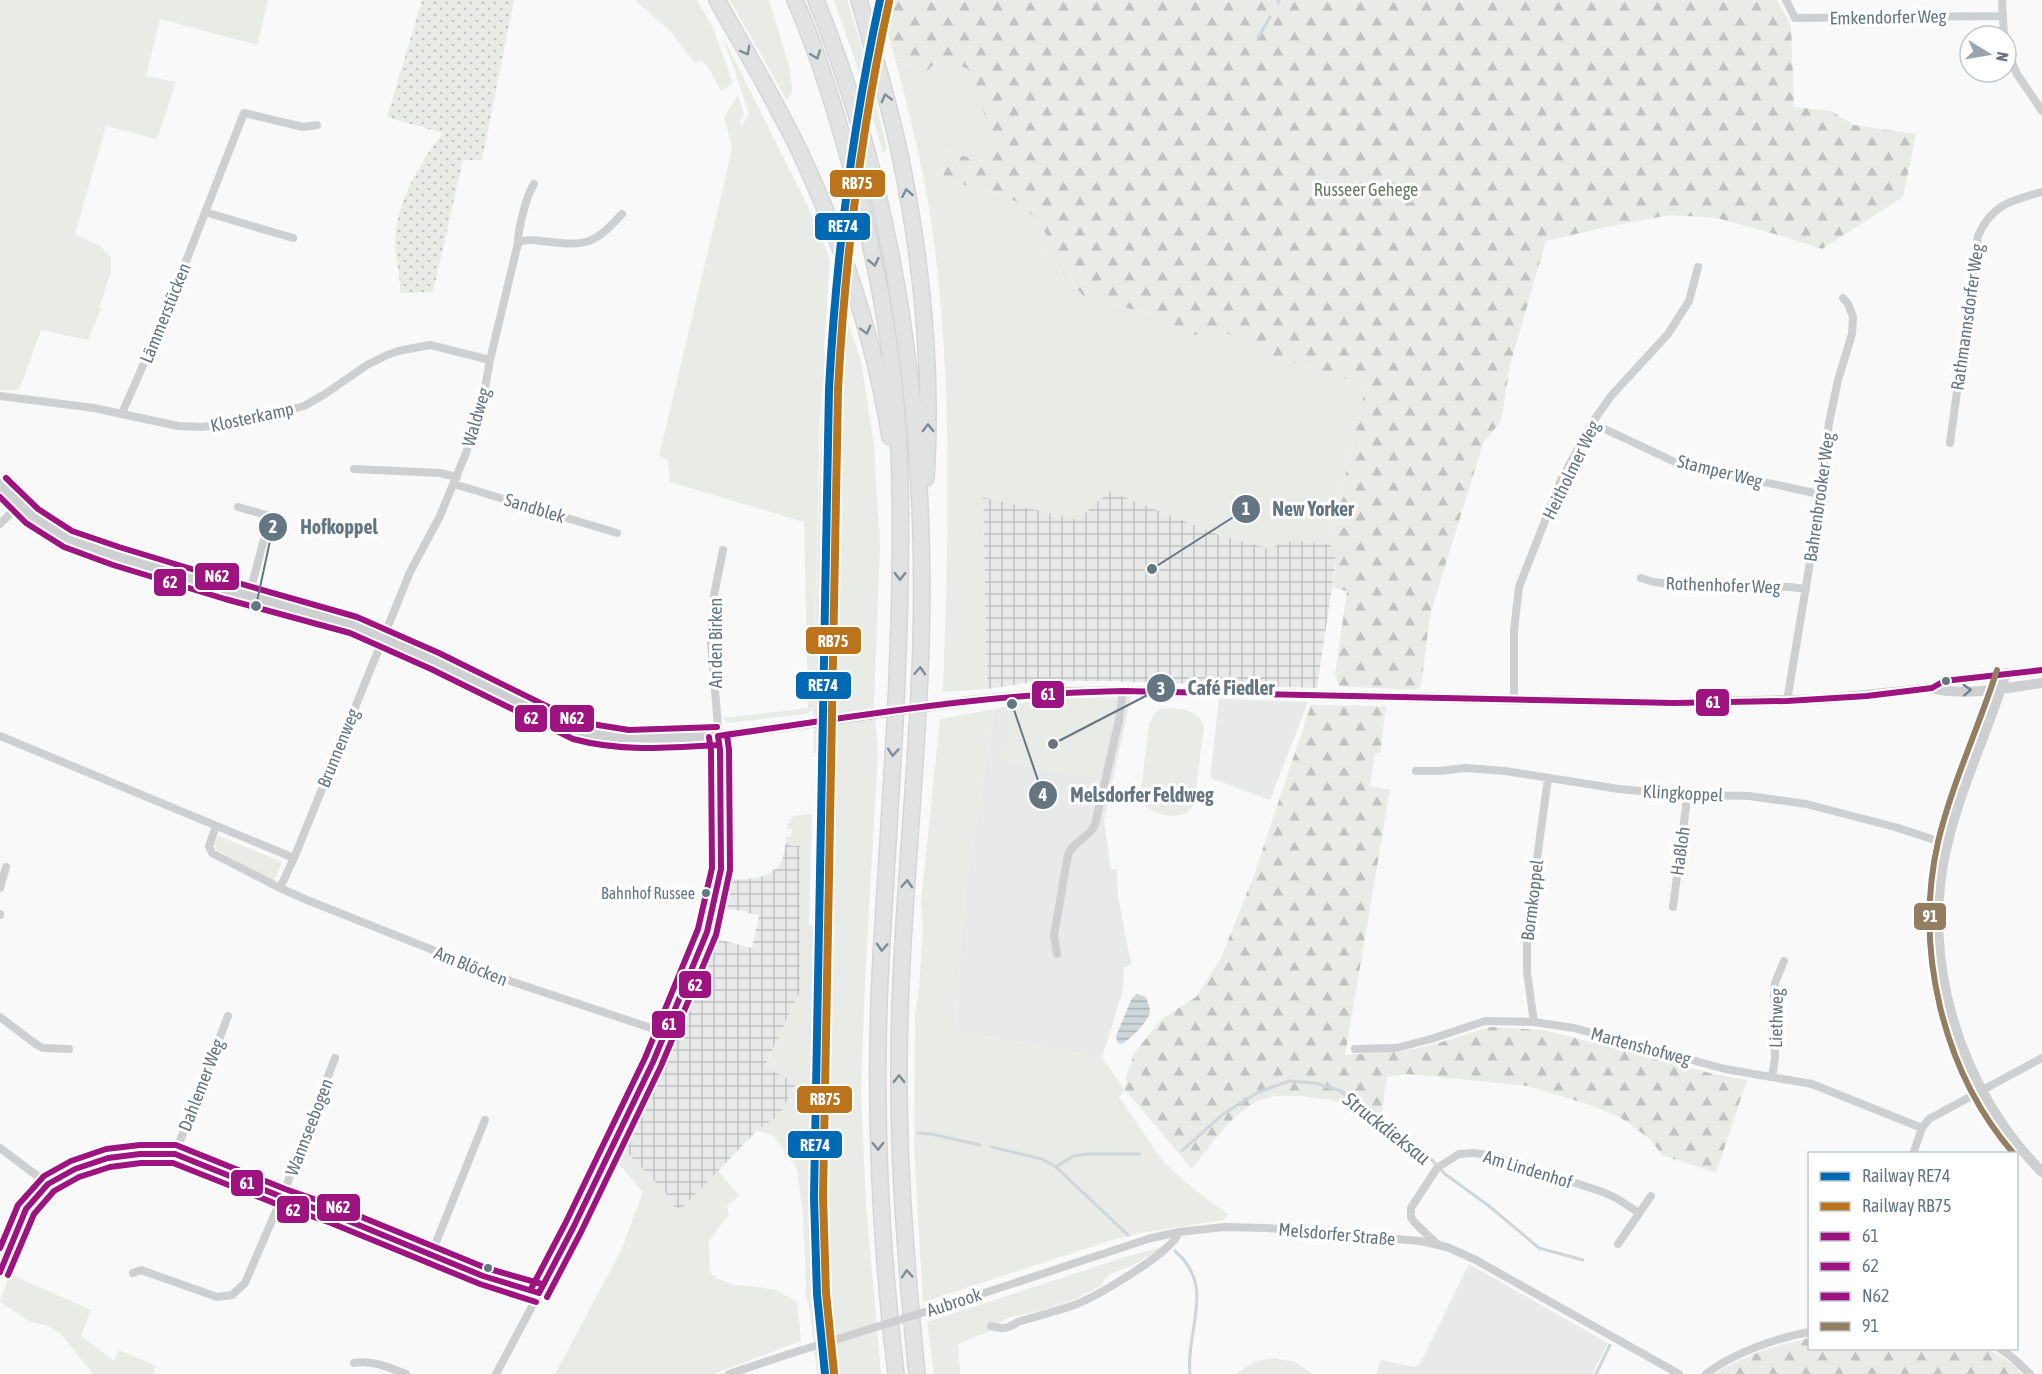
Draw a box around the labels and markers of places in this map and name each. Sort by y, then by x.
callout: New Yorker [1231,490,1366,528]
callout: Hofkoppel [258,508,390,546]
callout: Café Fiedler [1146,669,1287,707]
unlabelled marker [1940,675,1952,687]
callout: Melsdorfer Feldweg [1028,776,1226,814]
place label: Bahnhof Russee [601,884,695,902]
marker: Bahnhof Russee [700,887,712,899]
unlabelled marker [482,1262,494,1274]

